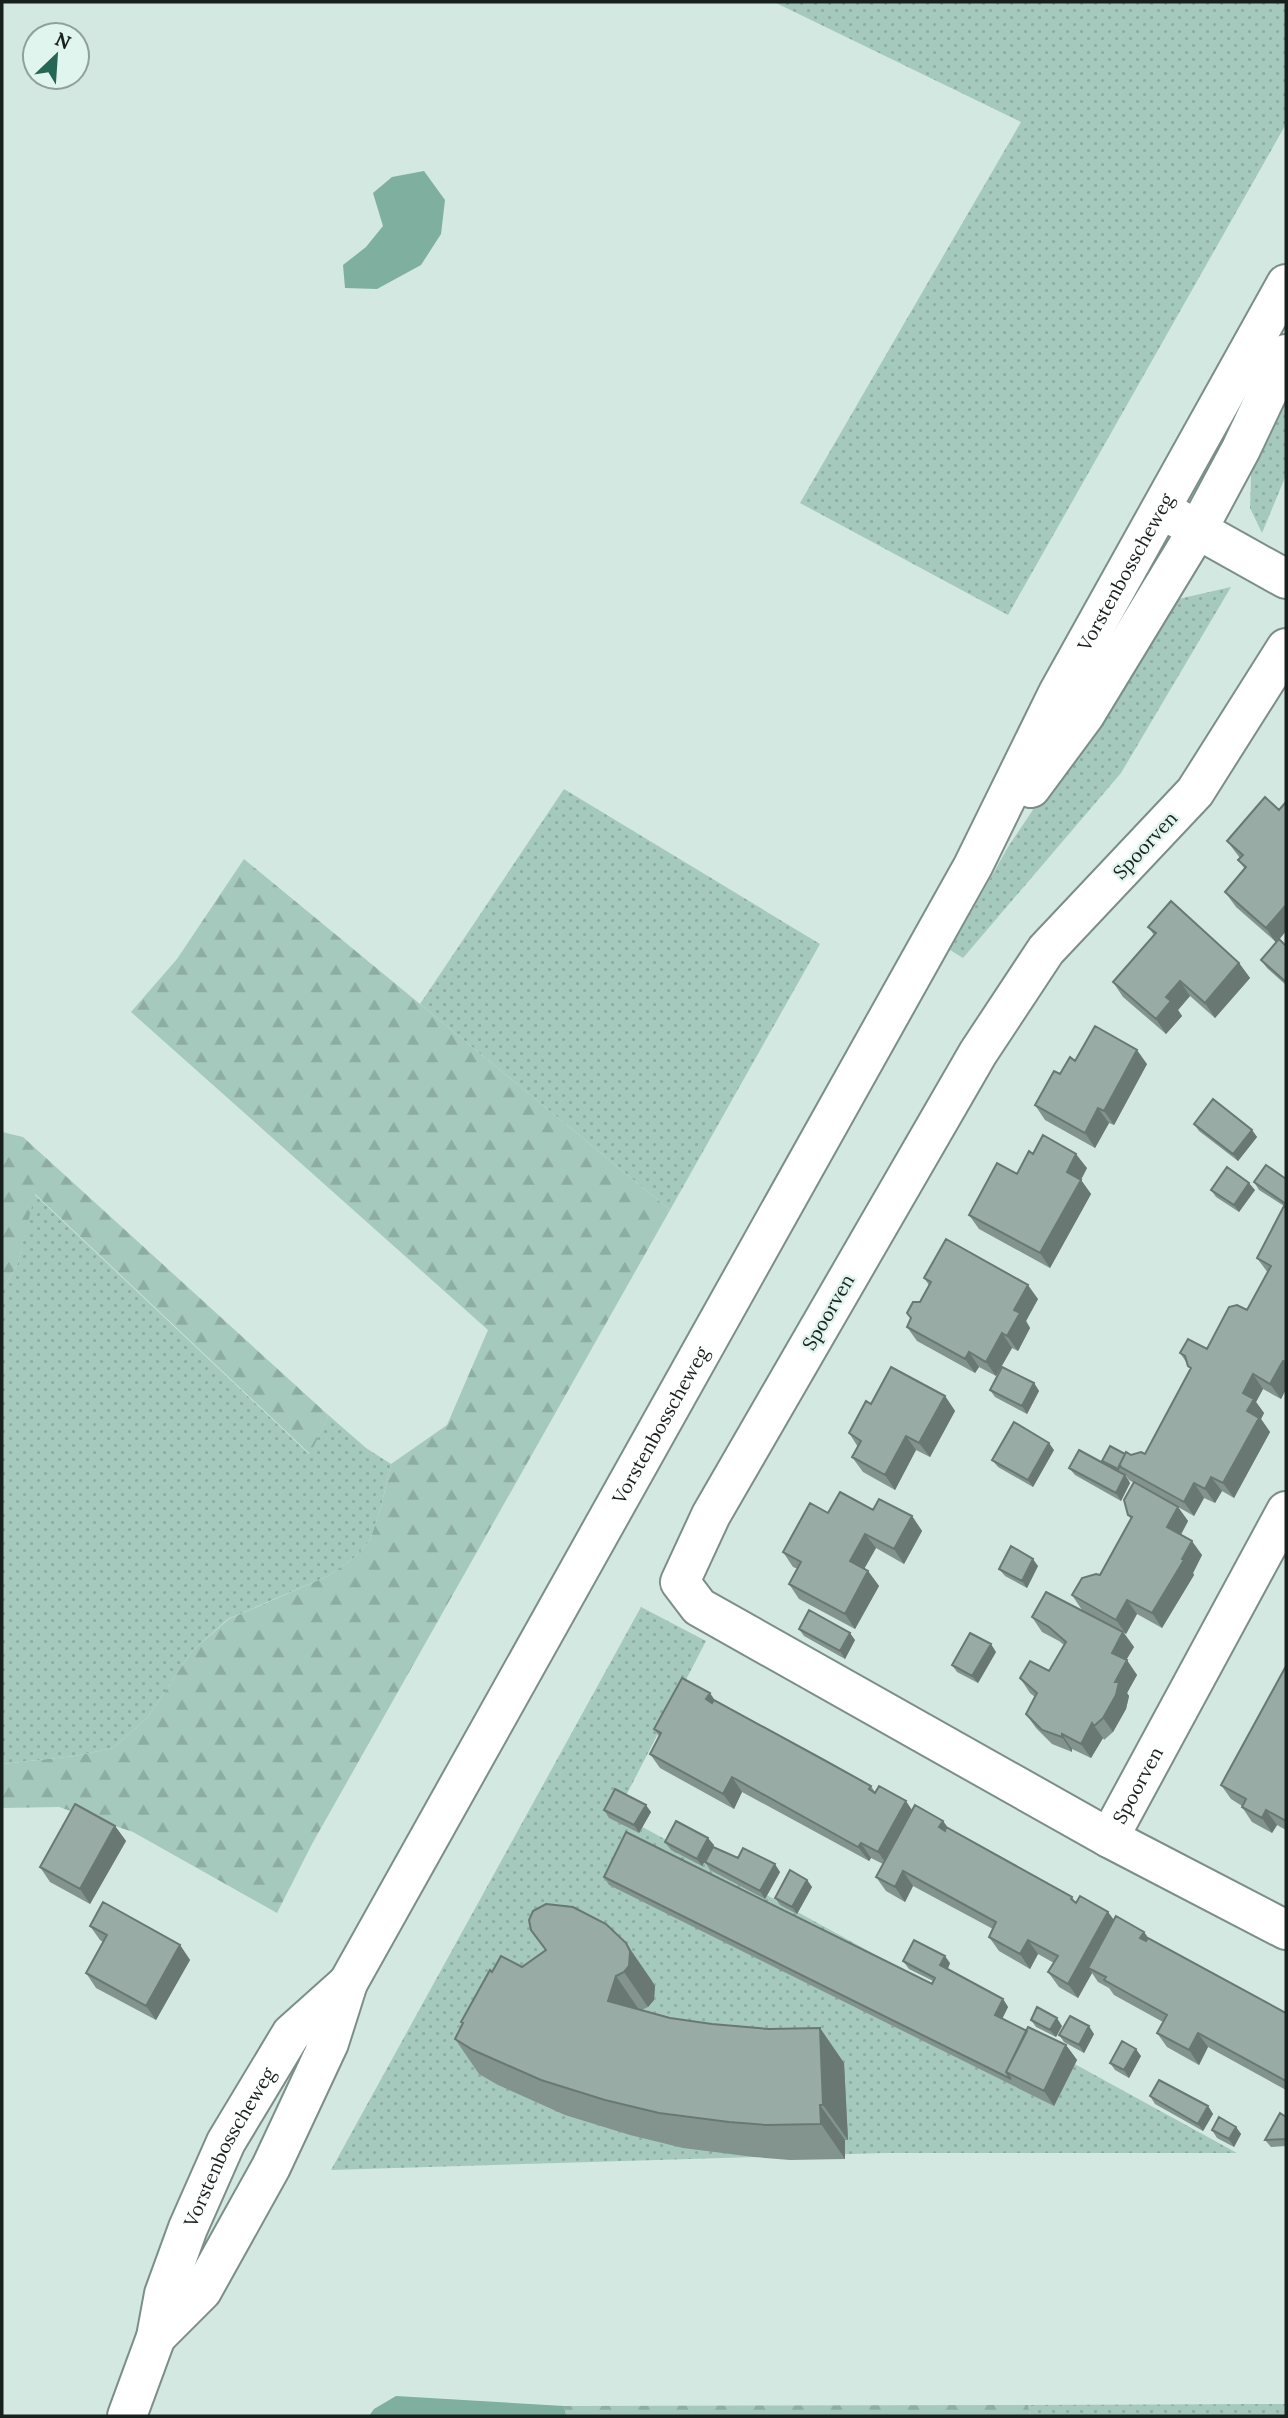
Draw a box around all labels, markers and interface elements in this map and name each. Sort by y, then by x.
north arrow [21,21,91,91]
text: N [51,27,75,55]
street label: Vorstenbosscheweg [1072,489,1179,656]
street label: Spoorven [1108,806,1182,884]
street label: Spoorven [797,1270,859,1354]
street label: Vorstenbosscheweg [606,1342,714,1509]
street label: Spoorven [1107,1743,1168,1828]
street label: Vorstenbosscheweg [178,2063,280,2231]

